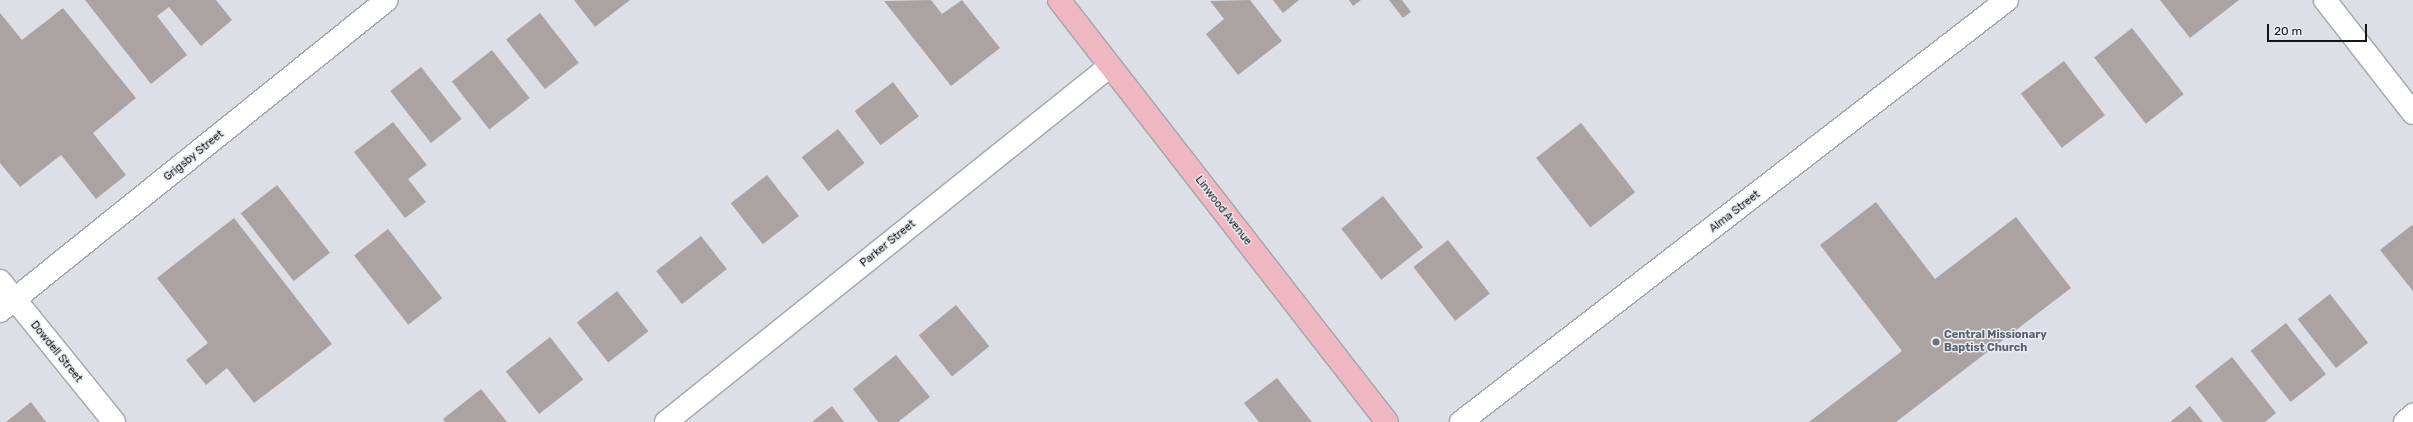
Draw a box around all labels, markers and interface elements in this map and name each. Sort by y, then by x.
scale bar [2269,16,2369,42]
text: 20 m [2274,24,2302,38]
street label: Grigsby Street [161,128,227,184]
street label: Linwood Avenue [1192,174,1254,248]
street label: Alma Street [1707,188,1763,236]
street label: Parker Street [858,218,918,270]
street label: Dowdell Street [27,319,85,385]
place label: Central Missionary Baptist Church [1944,329,2047,355]
marker: Central Missionary Baptist Church [1931,337,1941,347]

